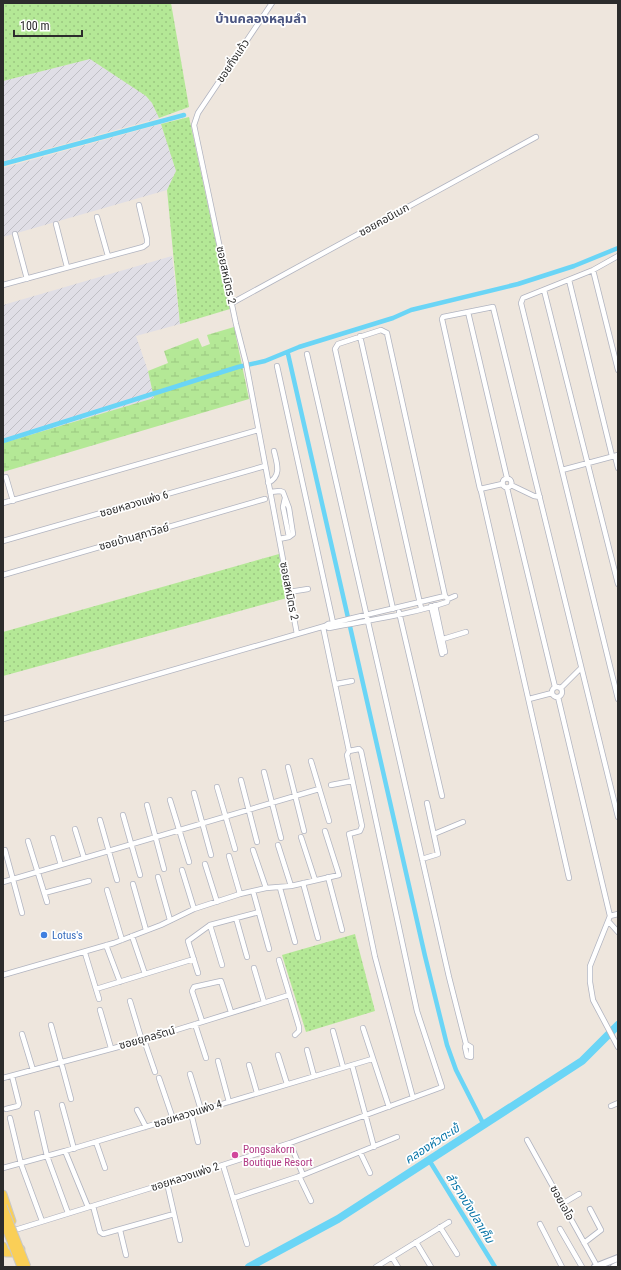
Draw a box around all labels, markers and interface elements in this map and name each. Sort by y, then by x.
district label: บ้านคลองหลุมลำ [215,11,307,26]
scale bar [14,12,82,38]
text: 100 m [20,19,50,33]
street label: ซอยกิ่งแก้ว [213,36,252,85]
street label: ซอยคอนิเมก [357,201,411,239]
street label: ซอยสหมิตร 2 [214,245,238,305]
street label: ซอยหลวงแพ่ง 6 [98,488,170,520]
street label: ซอยบ้านสุภาวัลย์ [97,521,171,553]
street label: ซอยสหมิตร 2 [277,561,301,621]
place label: Lotus's [52,929,83,942]
marker: Lotus's [39,930,49,940]
street label: ซอยยุคลรัตน์ [118,1024,176,1052]
street label: ซอยหลวงแพ่ง 4 [152,1097,224,1131]
water label: คลองหัวตะเข้ [402,1120,464,1167]
place label: Pongsakorn Boutique Resort [243,1143,313,1169]
marker: Pongsakorn Boutique Resort [230,1150,240,1160]
street label: ซอยหลวงแพ่ง 2 [149,1160,221,1194]
water label: ลำรางบึงปลาเค็ม [443,1170,498,1247]
street label: ซอยเอโอ [547,1183,577,1223]

